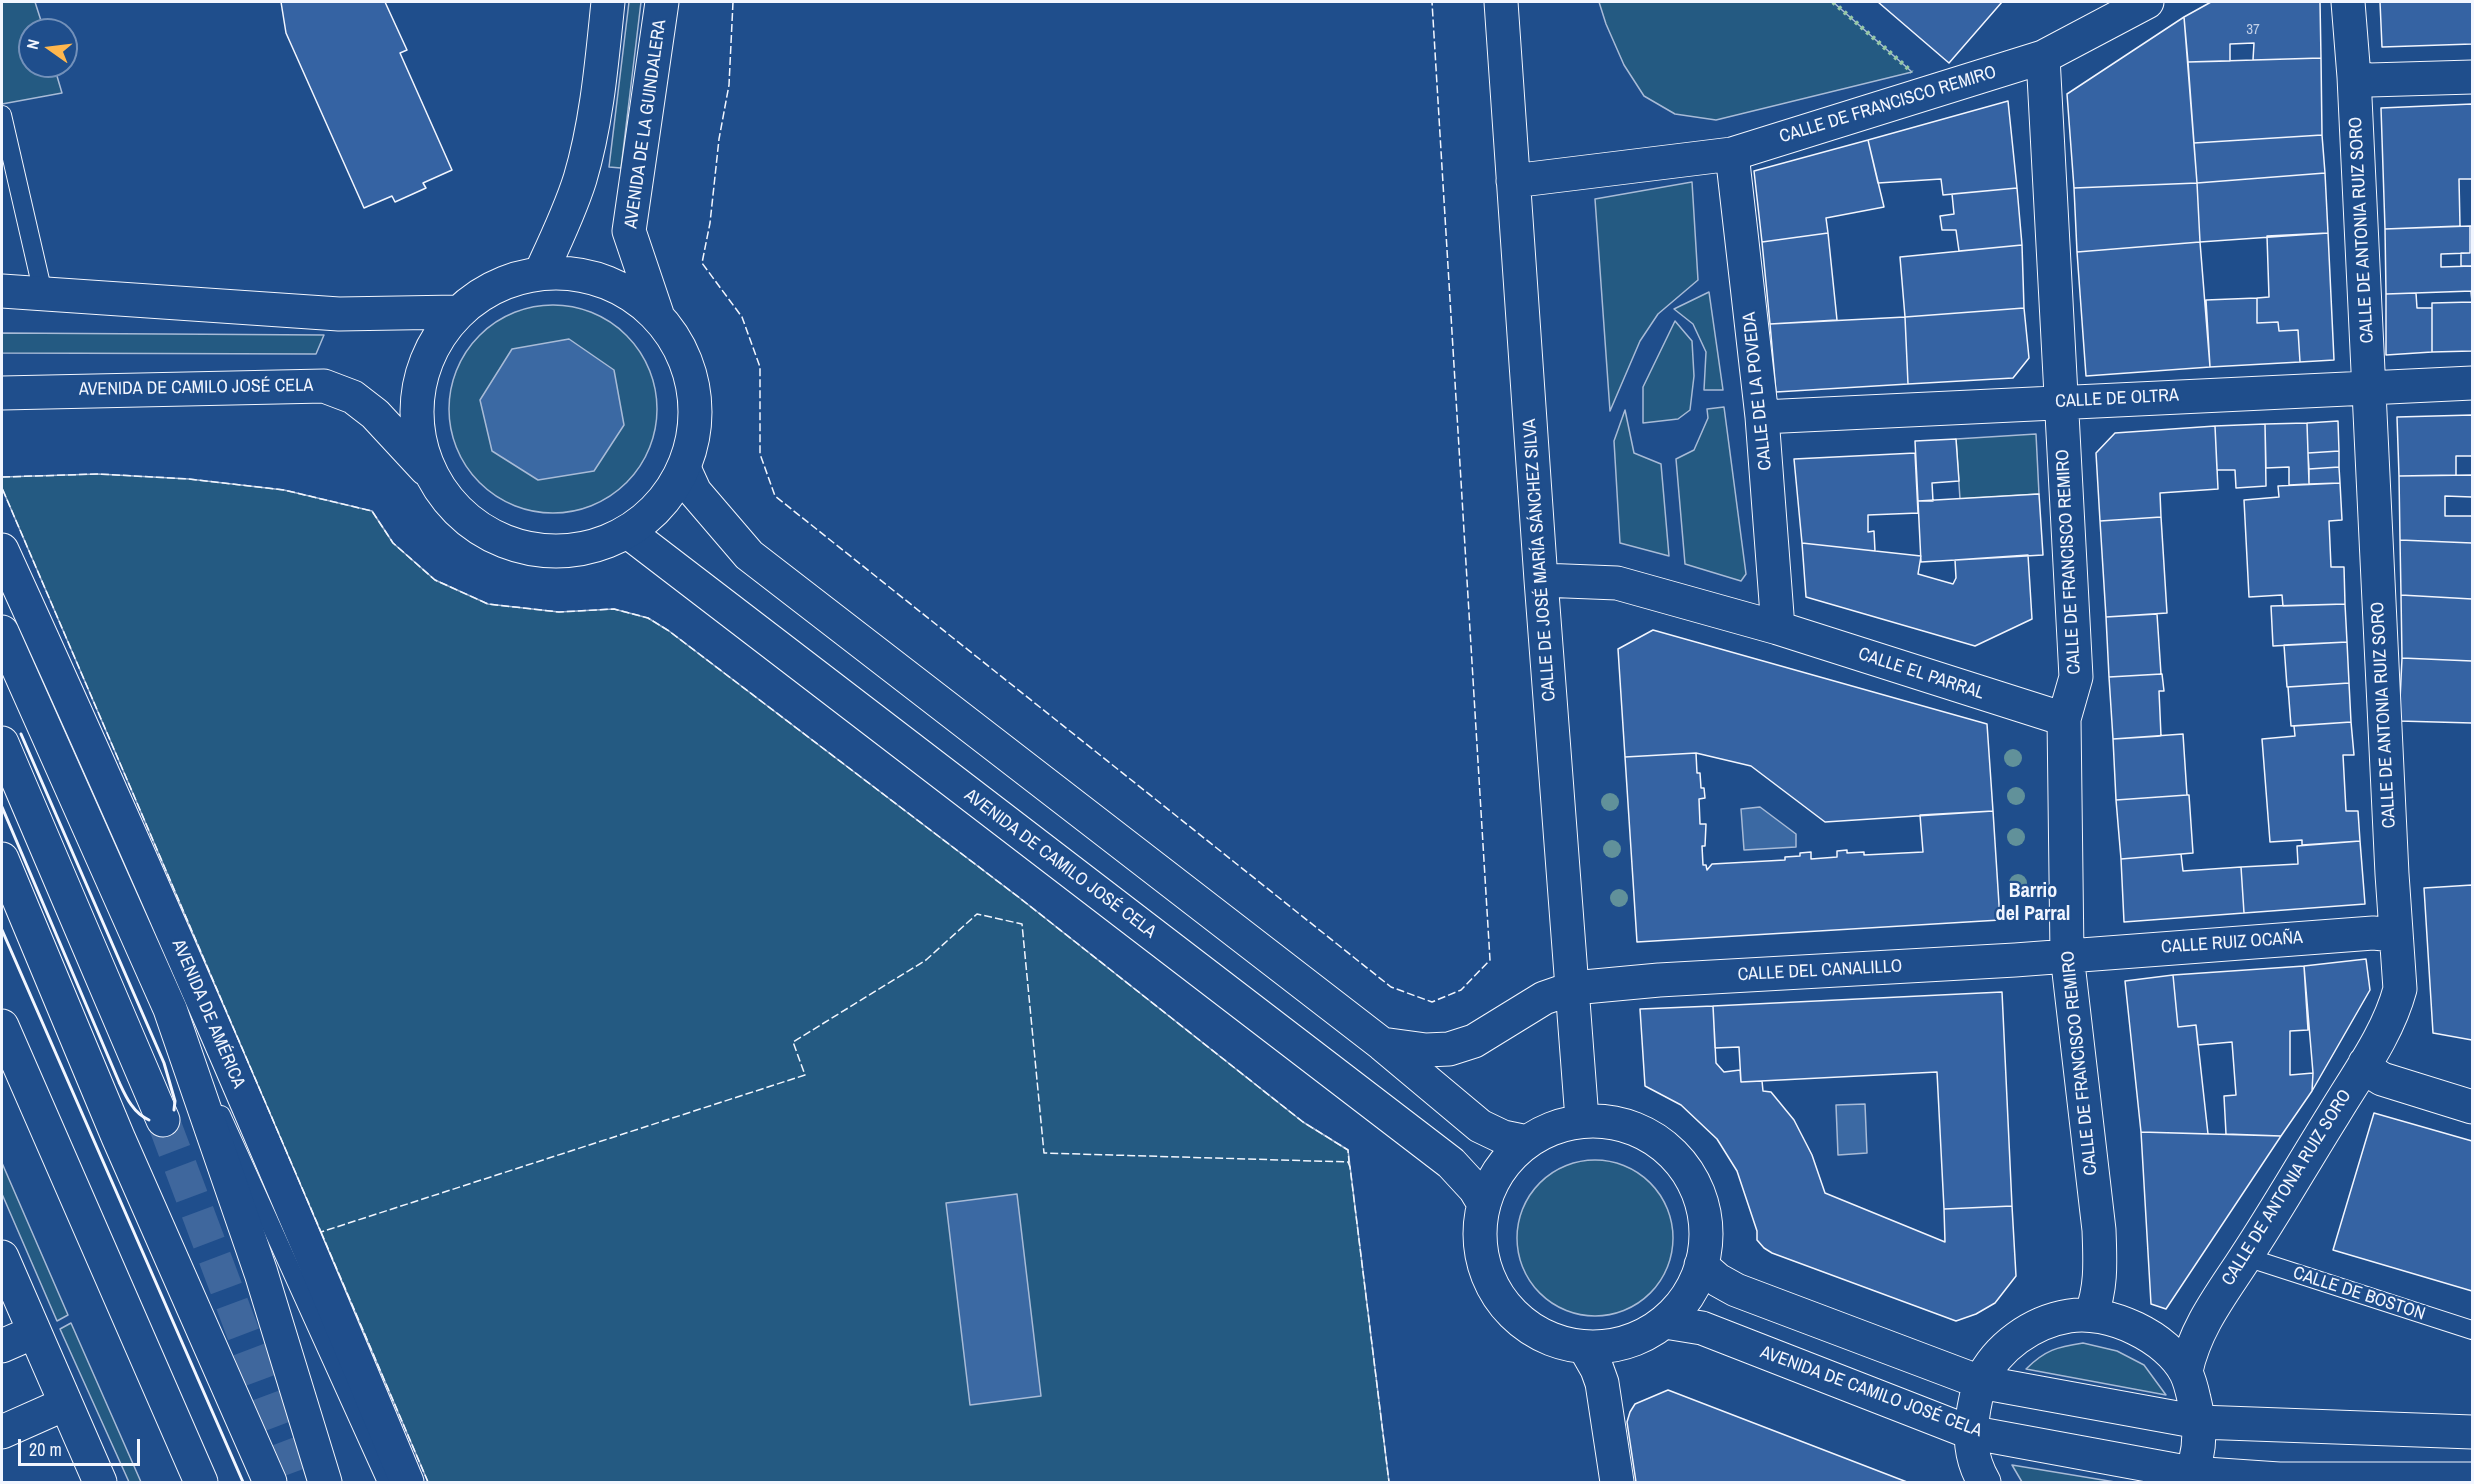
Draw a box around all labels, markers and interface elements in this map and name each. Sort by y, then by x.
north arrow [18,18,78,78]
street label: AVENIDA DE LA GUINDALERA [621,18,671,230]
house number: 37 [2246,21,2260,39]
text: N [21,37,44,51]
street label: CALLE DE FRANCISCO REMIRO [1777,62,1999,148]
street label: CALLE DE ANTONIA RUIZ SORO [2345,116,2379,344]
street label: CALLE DE LA POVEDA [1739,311,1777,471]
street label: AVENIDA DE CAMILO JOSÉ CELA [79,375,313,401]
street label: CALLE DE OLTRA [2055,385,2179,413]
street label: CALLE DE JOSÉ MARÍA SÁNCHEZ SILVA [1519,418,1561,702]
street label: CALLE DE FRANCISCO REMIRO [2052,449,2086,675]
street label: CALLE DE ANTONIA RUIZ SORO [2367,601,2401,829]
street label: CALLE EL PARRAL [1855,643,1987,705]
street label: AVENIDA DE CAMILO JOSÉ CELA [960,785,1160,943]
district label: Barrio del Parral [1996,880,2070,927]
street label: CALLE RUIZ OCAÑA [2160,927,2304,959]
street label: AVENIDA DE AMÉRICA [167,936,249,1092]
street label: CALLE DE FRANCISCO REMIRO [2057,950,2103,1176]
street label: CALLE DEL CANALILLO [1737,956,1903,986]
street label: CALLE DE ANTONIA RUIZ SORO [2218,1086,2356,1290]
street label: CALLE DE BOSTON [2290,1262,2428,1326]
street label: AVENIDA DE CAMILO JOSÉ CELA [1757,1342,1985,1442]
scale bar [21,1427,142,1465]
text: 20 m [29,1437,62,1462]

